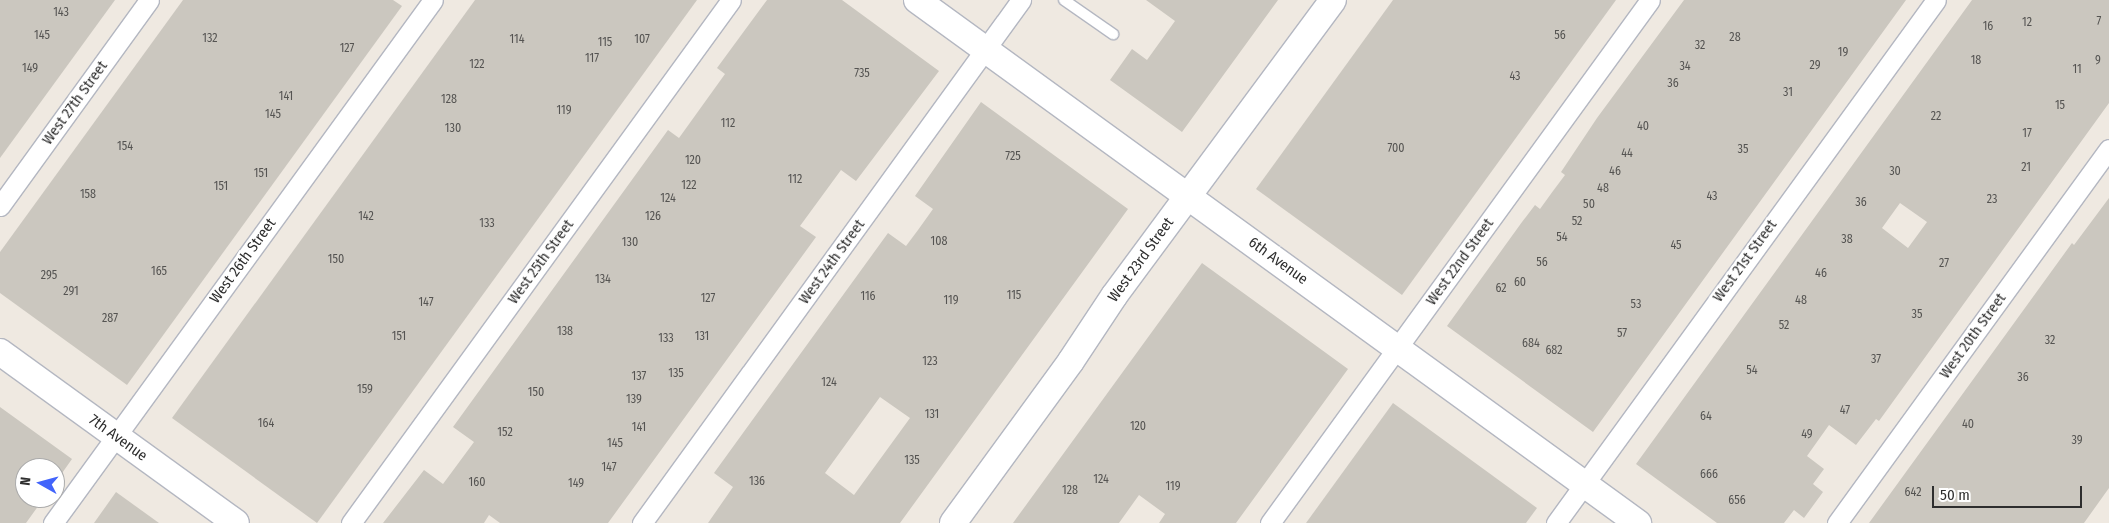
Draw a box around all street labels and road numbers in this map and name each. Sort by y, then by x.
street label: West 27th Street [39,58,111,148]
street label: West 23rd Street [1104,214,1178,306]
street label: West 26th Street [206,215,280,307]
street label: West 22nd Street [1422,215,1498,309]
street label: West 25th Street [504,216,578,308]
street label: West 24th Street [795,216,869,308]
street label: West 21st Street [1709,216,1781,306]
street label: 6th Avenue [1245,233,1311,289]
street label: West 20th Street [1936,290,2010,382]
street label: 7th Avenue [85,411,151,465]

